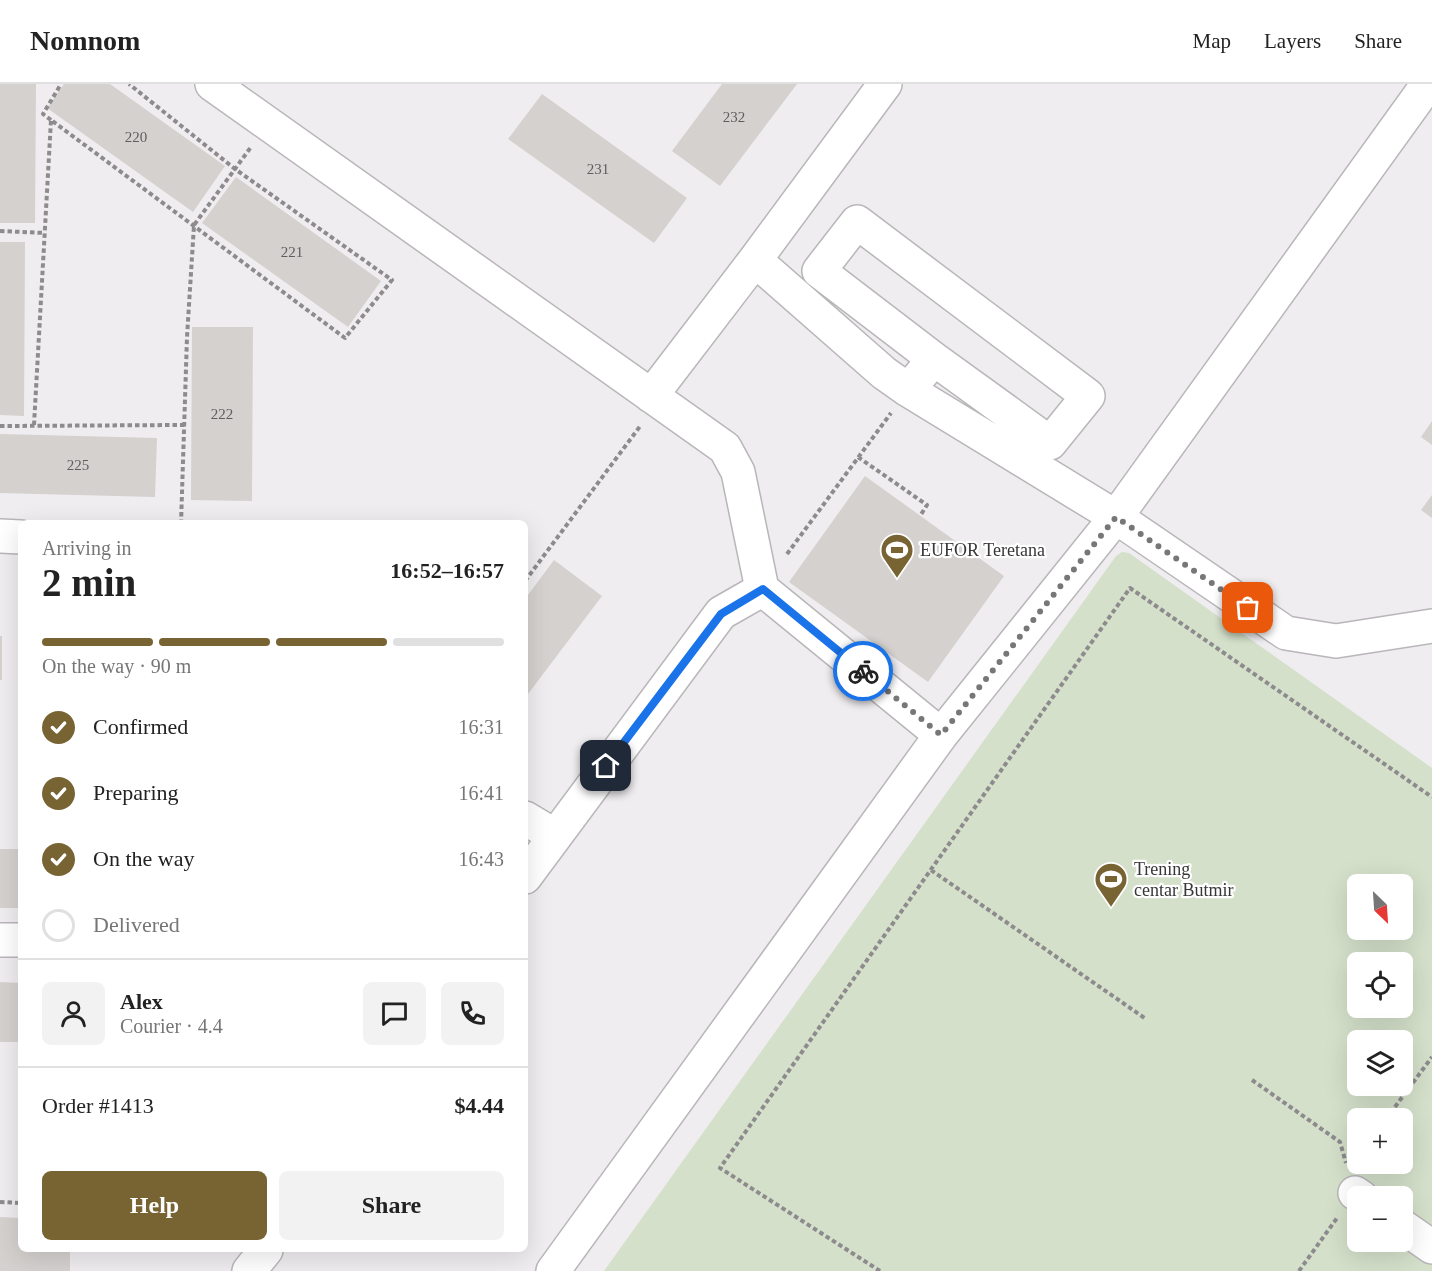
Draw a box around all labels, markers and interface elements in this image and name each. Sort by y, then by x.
text: Nomnom [30,25,140,56]
text: Map [1193,29,1231,53]
text: Layers [1264,29,1321,53]
text: Share [1354,29,1402,53]
house number: 232 [723,109,745,125]
house number: 220 [125,129,147,145]
house number: 231 [587,161,609,177]
house number: 221 [281,244,303,260]
house number: 222 [211,406,233,422]
house number: 225 [67,457,89,473]
sports icon: EUFOR Teretana [879,532,915,579]
text: Arriving in [42,537,131,559]
place label: EUFOR Teretana [920,540,1045,560]
text: 16:52–16:57 [390,558,504,583]
text: 2 min [42,561,136,604]
pin [1222,582,1273,633]
icon: bag [1231,591,1264,624]
courier [833,641,893,701]
text: On the way · 90 m [42,655,191,677]
icon: bike [847,655,880,688]
icon: check [42,711,75,744]
text: Confirmed [93,714,188,739]
text: 16:31 [458,716,504,738]
pin [580,740,631,791]
icon: home [589,749,622,782]
icon: check [42,777,75,810]
text: Preparing [93,780,179,805]
text: 16:41 [458,782,504,804]
icon: check [42,843,75,876]
text: On the way [93,846,194,871]
text: 16:43 [458,848,504,870]
place label: Trening centar Butmir [1134,859,1233,900]
sports icon: Trening centar Butmir [1093,861,1129,908]
north arrow [1347,874,1413,940]
map controls [1347,874,1413,1252]
text: Delivered [93,912,180,937]
button: locate [1347,952,1413,1018]
button: person [42,982,105,1045]
button: chat [363,982,426,1045]
button: phone [441,982,504,1045]
text: Alex [120,989,163,1014]
text: Courier · 4.4 [120,1015,223,1037]
button: layers [1347,1030,1413,1096]
text: Order #1413 [42,1093,154,1118]
text: $4.44 [455,1093,504,1118]
button: + [1347,1108,1413,1174]
button: Help [42,1171,267,1240]
button: Share [279,1171,504,1240]
button: − [1347,1186,1413,1252]

